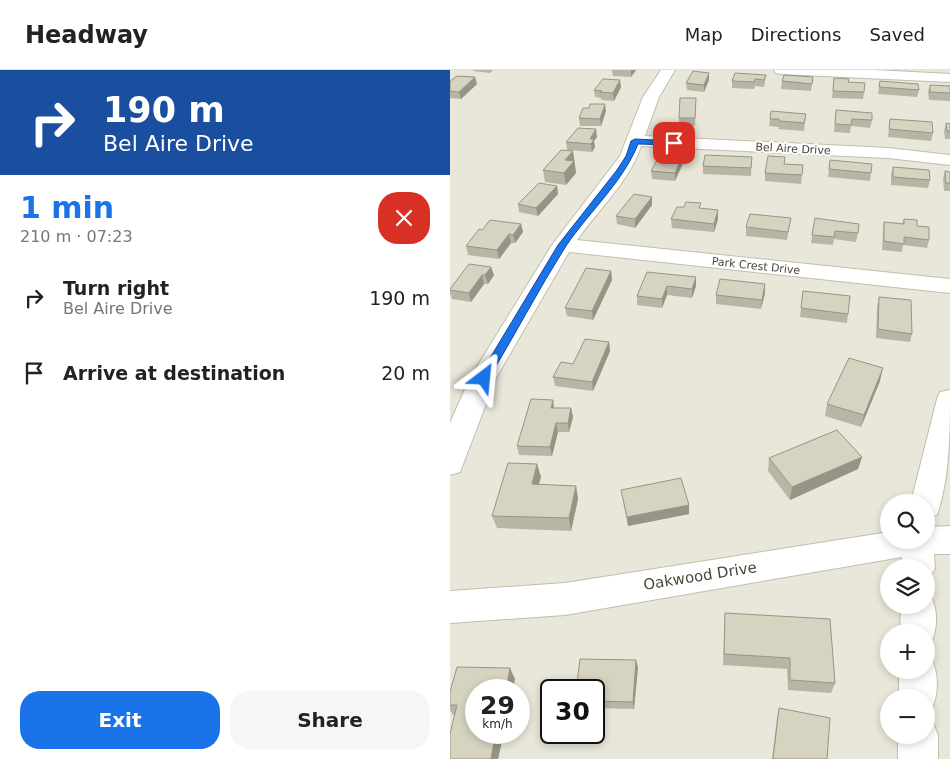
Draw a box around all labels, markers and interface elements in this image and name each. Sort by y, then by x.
text: Headway [25,21,148,49]
text: Map [685,24,723,45]
text: Directions [751,24,841,45]
text: Saved [869,24,925,45]
icon: right [20,90,85,155]
text: 190 m [103,90,225,130]
pin [653,122,695,164]
icon: arrive [660,129,688,157]
text: Bel Aire Drive [103,131,254,156]
street label: Bel Aire Drive [755,141,831,157]
text: 1 min [20,190,114,225]
button: close [378,192,430,244]
text: 210 m · 07:23 [20,227,133,246]
street label: Park Crest Drive [711,255,801,277]
text: Turn right [63,277,169,299]
icon: right [20,284,48,312]
text: 190 m [369,287,430,309]
text: Bel Aire Drive [63,299,173,318]
position arrow [457,351,509,403]
icon: arrive [20,359,48,387]
text: Arrive at destination [63,362,285,384]
text: 20 m [381,362,430,384]
map controls [880,494,935,744]
button: search [880,494,935,549]
street label: Oakwood Drive [642,558,758,594]
button: layers [880,559,935,614]
button: + [880,624,935,679]
speed limit sign: 30 [540,679,605,744]
button: − [880,689,935,744]
button: Exit [20,691,220,749]
button: Share [230,691,430,749]
text: 29 [480,691,515,720]
text: km/h [482,717,513,731]

